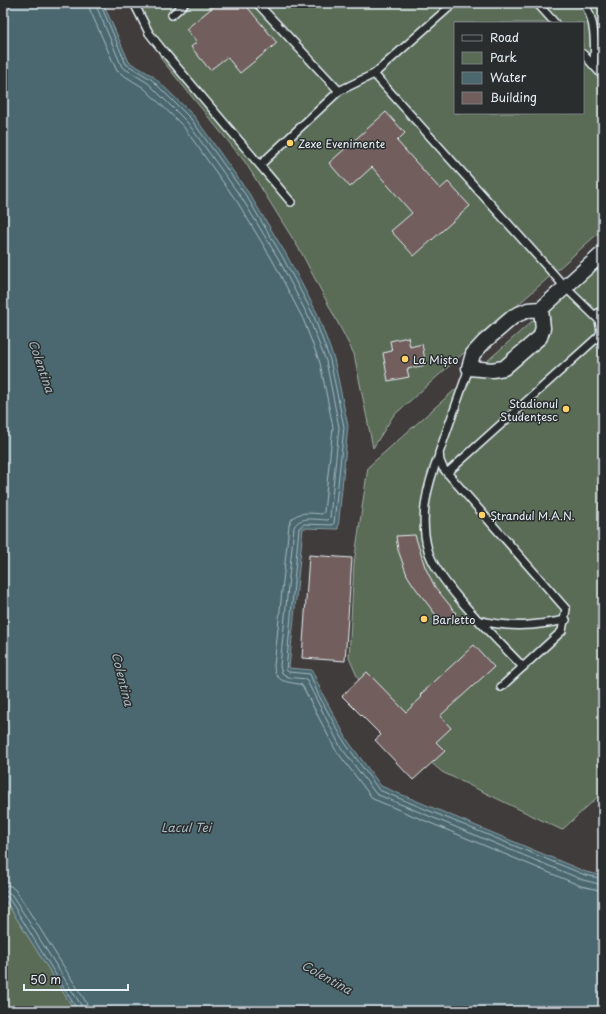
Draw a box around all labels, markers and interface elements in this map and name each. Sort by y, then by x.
legend [454,22,584,114]
text: Road [490,28,519,46]
text: Park [490,48,517,66]
text: Water [490,68,527,86]
text: Building [490,88,537,106]
place label: Zexe Evenimente [298,135,386,152]
marker: Zexe Evenimente [285,138,295,148]
water label: Colentina [25,337,60,395]
place label: La Mișto [413,351,458,368]
marker: La Mișto [400,354,410,364]
place label: Stadionul Studențesc [500,395,558,425]
marker: Stadionul Studențesc [561,404,571,414]
place label: Ștrandul M.A.N. [490,507,575,524]
marker: Ștrandul M.A.N. [477,510,487,520]
place label: Barletto [432,611,475,628]
marker: Barletto [419,614,429,624]
water label: Colentina [108,650,138,708]
water label: Lacul Tei [161,818,213,836]
water label: Colentina [299,956,356,998]
scale bar [24,966,128,992]
text: 50 m [30,970,61,988]

